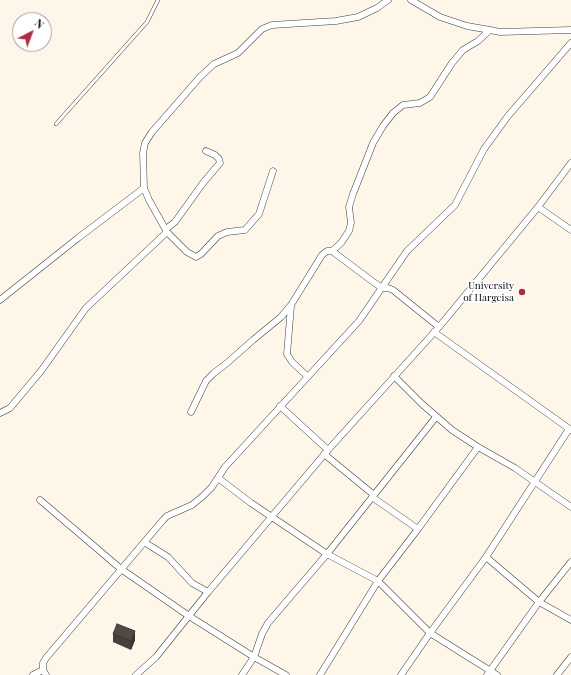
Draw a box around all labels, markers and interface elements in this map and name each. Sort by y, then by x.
north arrow [12,12,52,52]
text: N [32,15,48,32]
place label: University of Hargeisa [463,280,514,304]
marker: University of Hargeisa [517,287,527,297]

